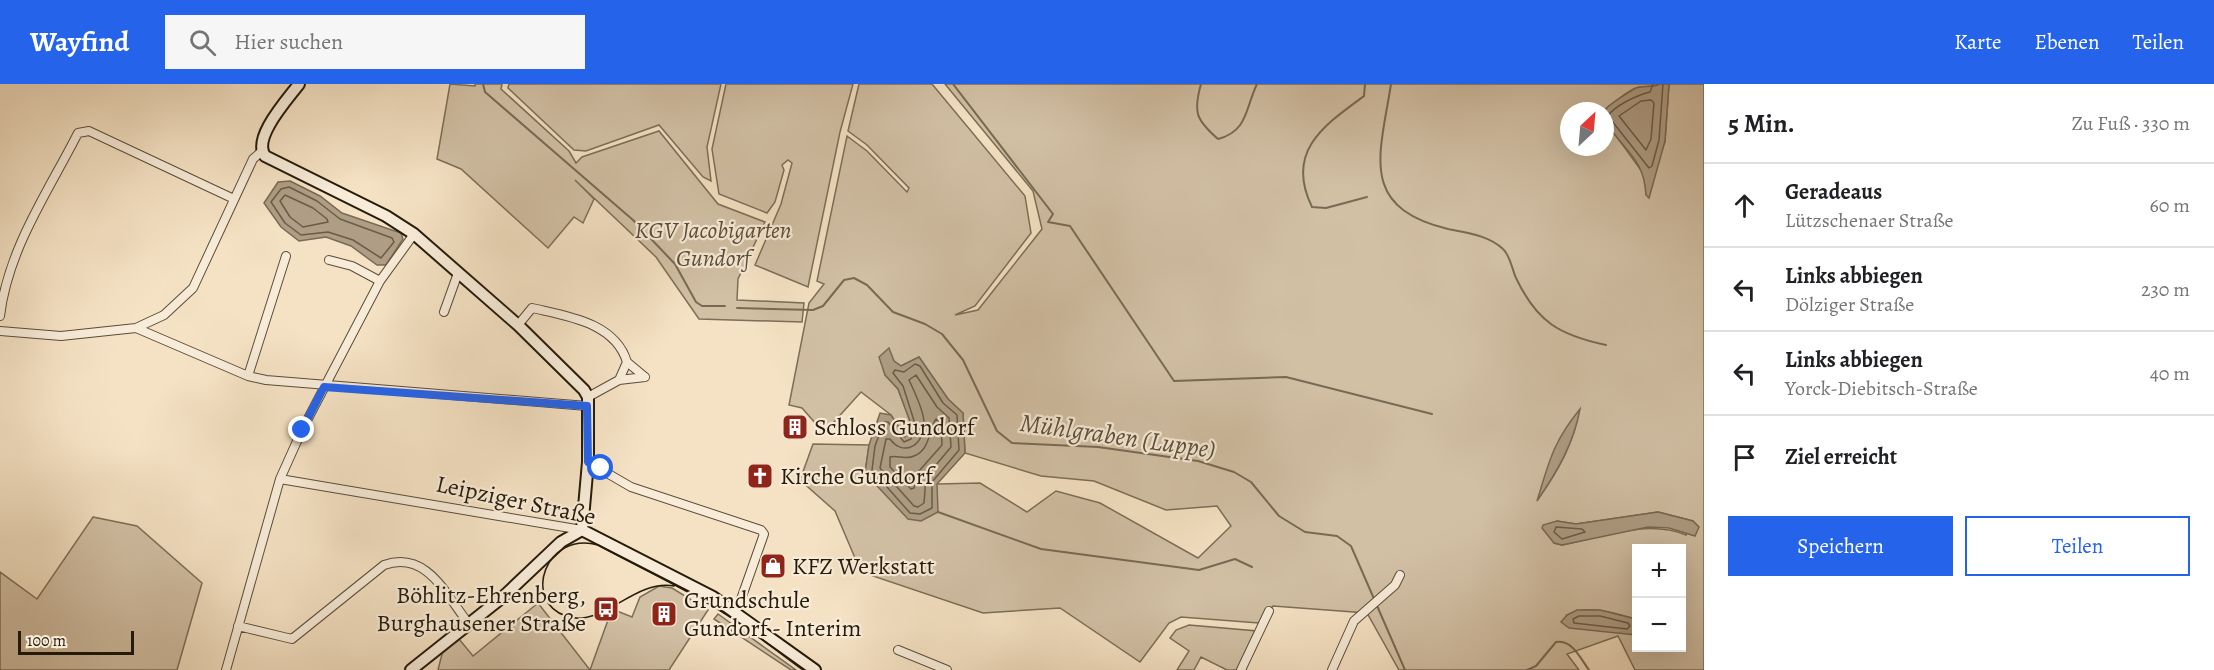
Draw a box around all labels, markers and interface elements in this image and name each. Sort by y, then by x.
search box [165,15,585,69]
text: Wayfind [30,23,129,61]
icon: search [186,26,219,59]
text: Hier suchen [234,27,343,57]
text: Karte [1954,28,2002,56]
text: Ebenen [2035,28,2099,56]
text: Teilen [2132,28,2184,56]
north arrow [1560,102,1614,156]
text: 5 Min. [1728,106,1795,141]
text: Zu Fuß · 330 m [2071,110,2190,137]
text: Geradeaus [1785,177,1882,207]
icon: ahead [1728,189,1761,222]
text: 60 m [2150,192,2190,219]
text: Lützschenaer Straße [1785,207,1954,234]
park label: KGV Jacobigarten Gundorf [634,214,792,274]
text: Links abbiegen [1785,261,1923,291]
icon: left [1728,273,1761,306]
text: 230 m [2141,276,2190,303]
text: Dölziger Straße [1785,291,1914,318]
text: Links abbiegen [1785,345,1923,375]
icon: left [1728,357,1761,390]
text: 40 m [2150,360,2190,387]
text: Yorck-Diebitsch-Straße [1785,375,1978,402]
water label: Mühlgraben (Luppe) [1018,405,1218,467]
place label: Schloss Gundorf [814,411,978,443]
building icon: Schloss Gundorf [780,412,810,442]
route end [288,416,314,442]
icon: arrive [1728,441,1761,474]
text: Ziel erreicht [1785,442,1897,472]
route start [587,454,613,480]
place label: Kirche Gundorf [780,460,936,492]
church icon: Kirche Gundorf [745,461,775,491]
street label: Leipziger Straße [433,467,599,533]
button: Speichern [1728,516,1953,576]
button: Teilen [1965,516,2190,576]
map controls [1632,544,1686,652]
button: + [1632,544,1686,598]
place label: KFZ Werkstatt [792,550,935,582]
shop icon: KFZ Werkstatt [758,551,788,581]
place label: Böhlitz-Ehrenberg, Burghausener Straße [377,579,586,639]
place label: Grundschule Gundorf - Interim [684,584,861,644]
bus stop icon: Böhlitz-Ehrenberg, Burghausener Straße [591,594,621,624]
button: − [1632,598,1686,652]
building icon: Grundschule Gundorf - Interim [649,599,679,629]
scale bar [18,628,134,656]
text: 100 m [27,630,66,652]

